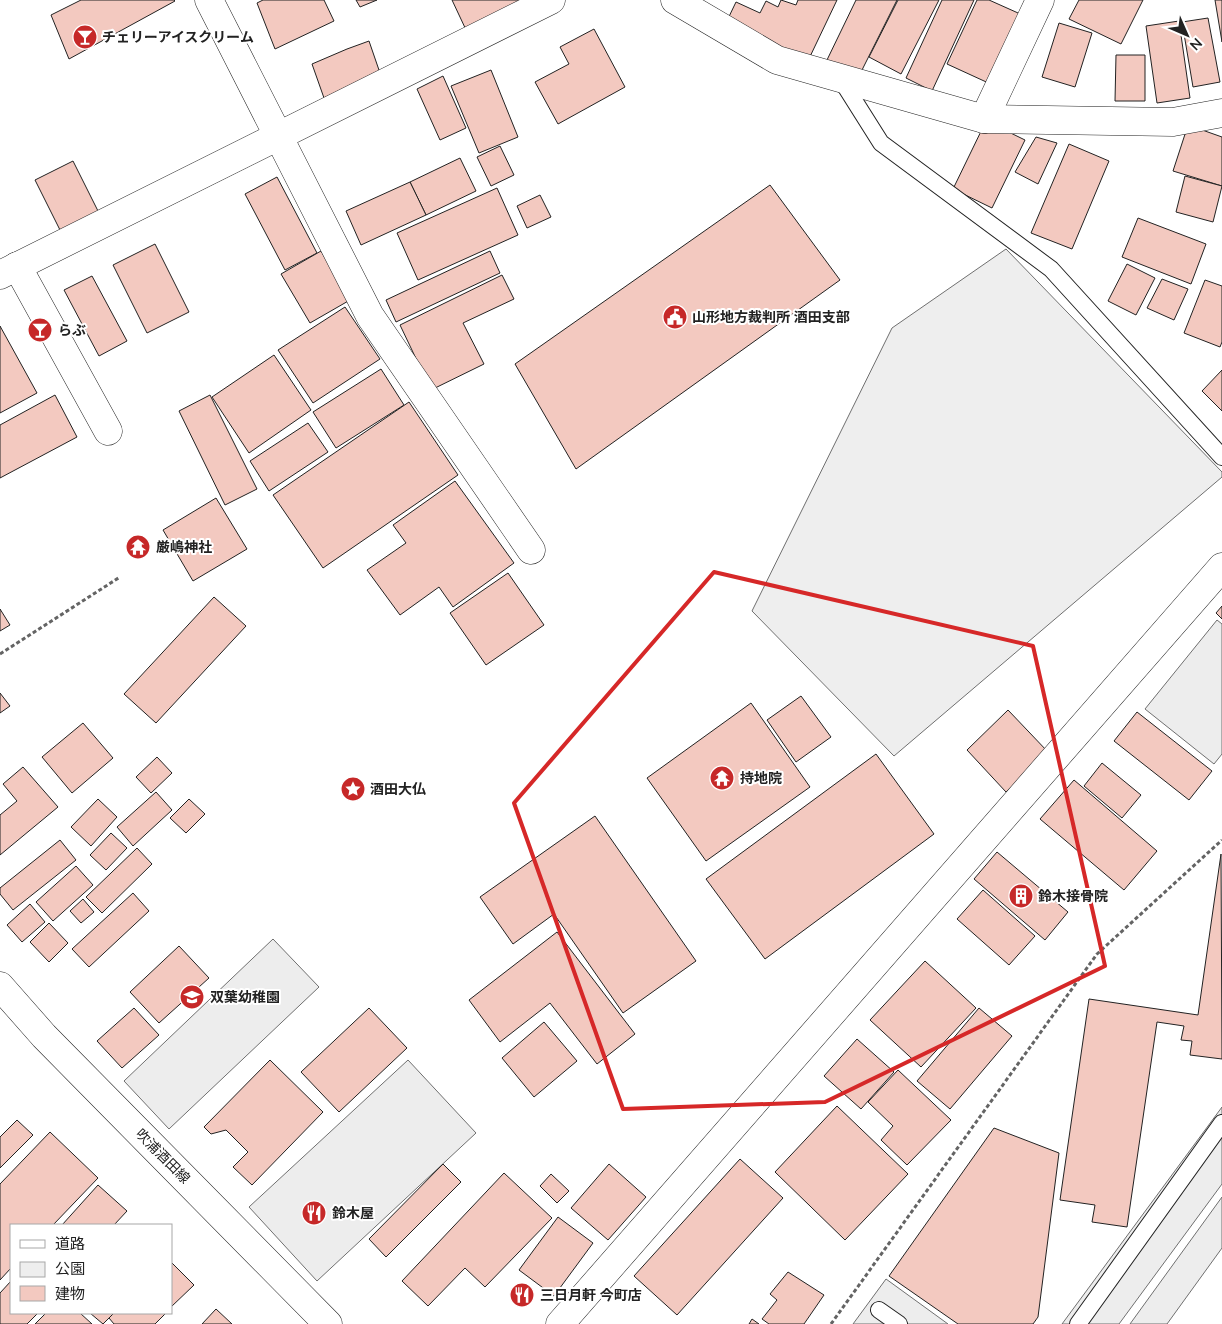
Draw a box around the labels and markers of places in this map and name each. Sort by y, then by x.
bar icon: チェリーアイスクリーム [72,24,98,50]
place label: チェリーアイスクリーム [102,28,254,47]
public building icon: 山形地方裁判所 酒田支部 [662,304,688,330]
place label: 山形地方裁判所 酒田支部 [692,308,850,327]
bar icon: らぶ [27,317,53,343]
place label: らぶ [58,321,86,340]
temple icon: 厳嶋神社 [125,534,151,560]
place label: 厳嶋神社 [156,538,212,557]
temple icon: 持地院 [709,765,735,791]
place label: 持地院 [740,769,782,788]
place icon: 酒田大仏 [340,776,366,802]
place label: 酒田大仏 [370,780,426,799]
building icon: 鈴木接骨院 [1008,883,1034,909]
place label: 鈴木接骨院 [1038,887,1108,906]
school or university icon: 双葉幼稚園 [179,984,205,1010]
place label: 双葉幼稚園 [210,988,280,1007]
restaurant icon: 鈴木屋 [301,1200,327,1226]
place label: 鈴木屋 [332,1204,374,1223]
restaurant icon: 三日月軒 今町店 [509,1282,535,1308]
place label: 三日月軒 今町店 [540,1286,642,1305]

